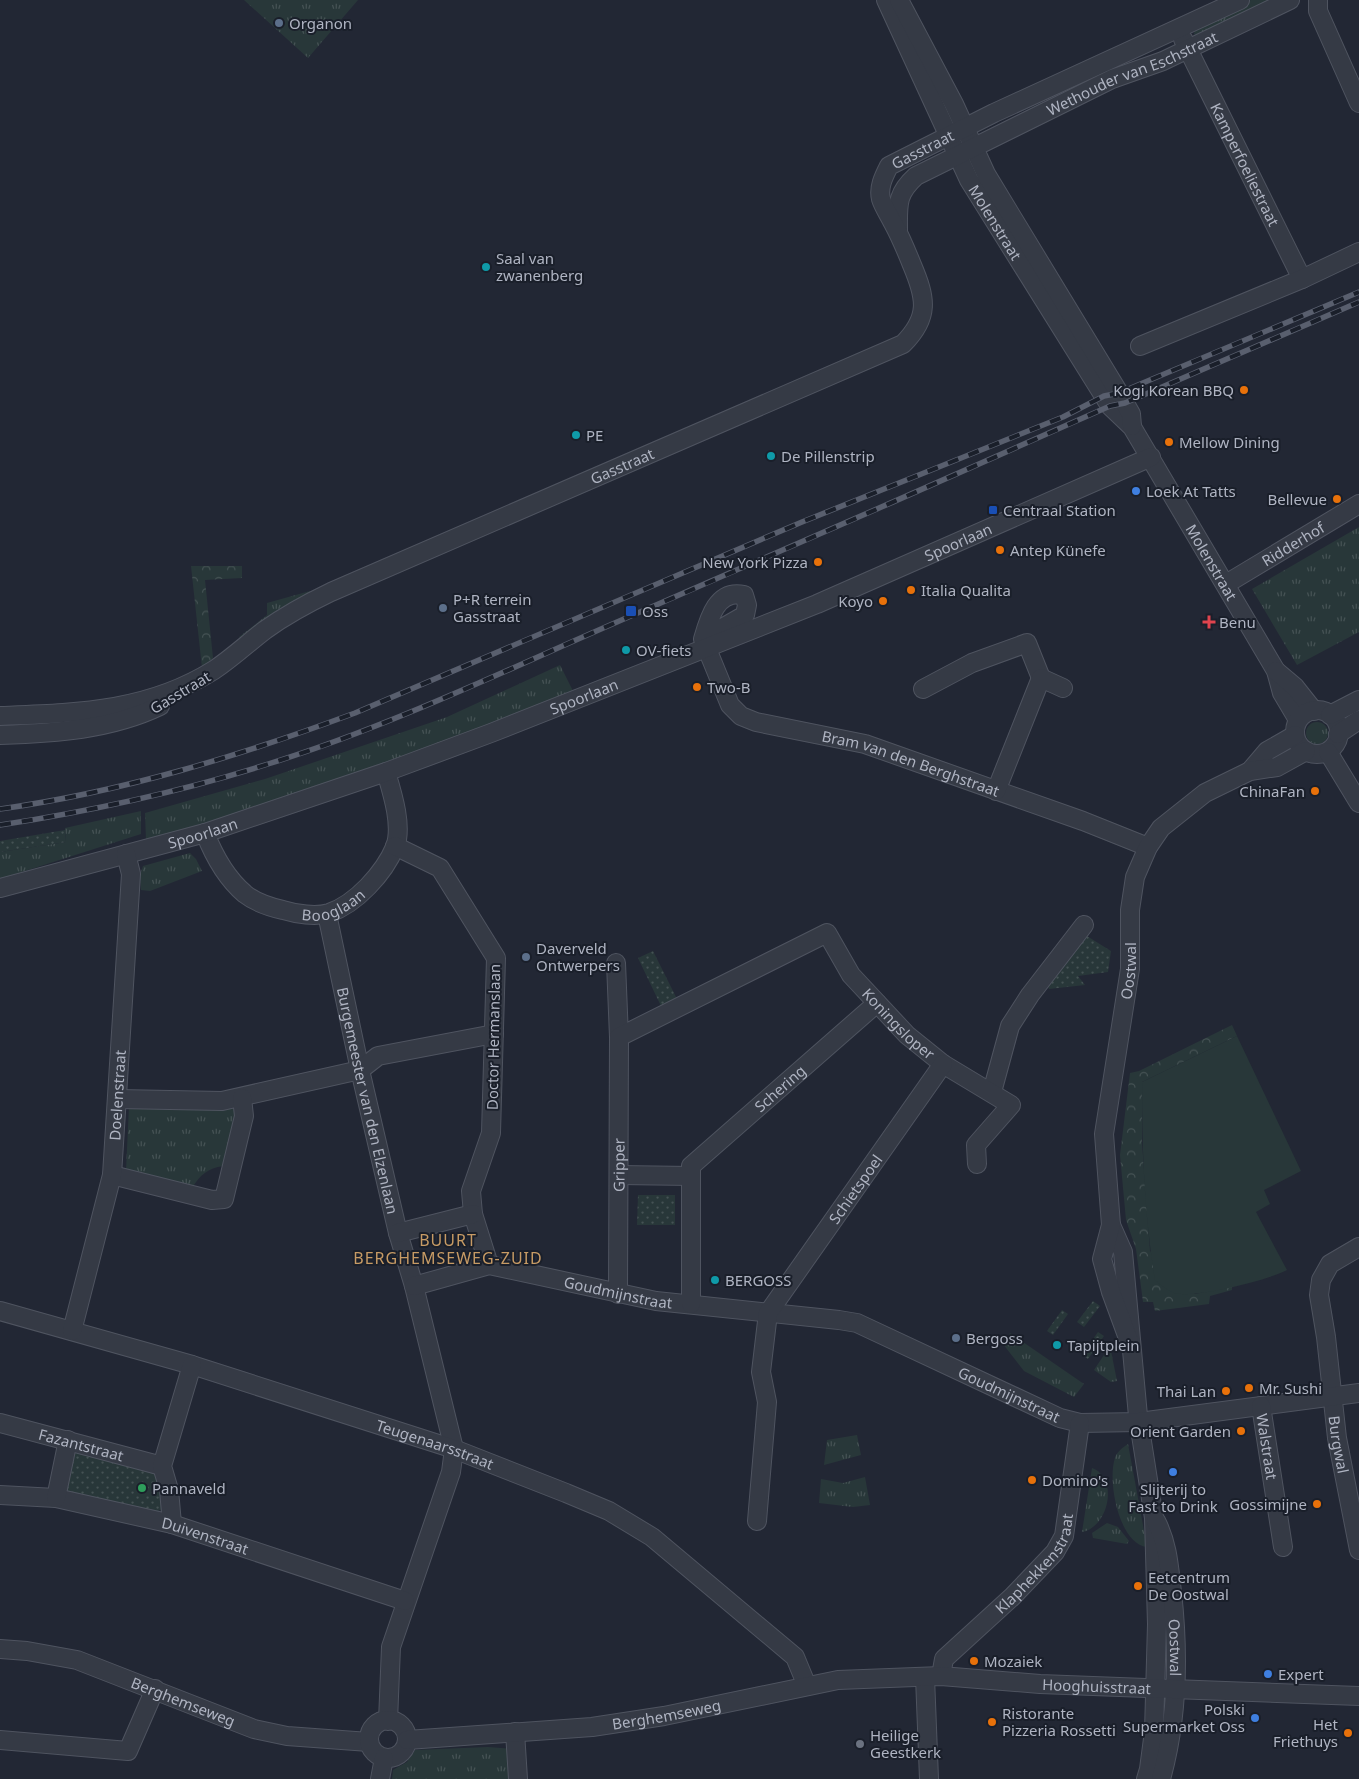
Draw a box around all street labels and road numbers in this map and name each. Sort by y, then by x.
street label: Wethouder van Eschstraat [1043,26,1221,120]
street label: Kamperfoeliestraat [1206,99,1284,230]
street label: Gasstraat [888,125,957,173]
street label: Molenstraat [964,181,1027,264]
street label: Gasstraat [587,443,657,488]
street label: Ridderhof [1258,517,1329,570]
street label: Spoorlaan [921,518,995,566]
street label: Molenstraat [1182,520,1242,604]
street label: Gasstraat [146,666,214,718]
street label: Spoorlaan [547,674,621,719]
street label: Bram van den Berghstraat [820,726,1003,801]
street label: Spoorlaan [166,813,240,853]
street label: Booglaan [301,884,369,925]
street label: Oostwal [1115,942,1140,1001]
street label: Doctor Hermanslaan [482,964,504,1110]
street label: Koningsloper [858,984,939,1064]
street label: Burgemeester van den Elzenlaan [333,985,403,1216]
street label: Doelenstraat [104,1049,130,1141]
street label: Schering [750,1060,810,1116]
street label: Gripper [608,1138,629,1192]
street label: Schietspoel [824,1150,886,1228]
street label: Goudmijnstraat [562,1271,674,1313]
street label: Goudmijnstraat [955,1362,1064,1427]
street label: Walstraat [1252,1412,1282,1482]
street label: Teugenaarsstraat [374,1415,497,1474]
street label: Burgwal [1325,1415,1354,1475]
street label: Fazantstraat [36,1424,126,1466]
street label: Duivenstraat [160,1512,252,1559]
street label: Klaphekkenstraat [991,1512,1077,1618]
street label: Oostwal [1165,1618,1186,1677]
street label: Berghemseweg [128,1672,238,1731]
street label: Hooghuisstraat [1042,1674,1152,1698]
street label: Berghemseweg [611,1694,723,1734]

